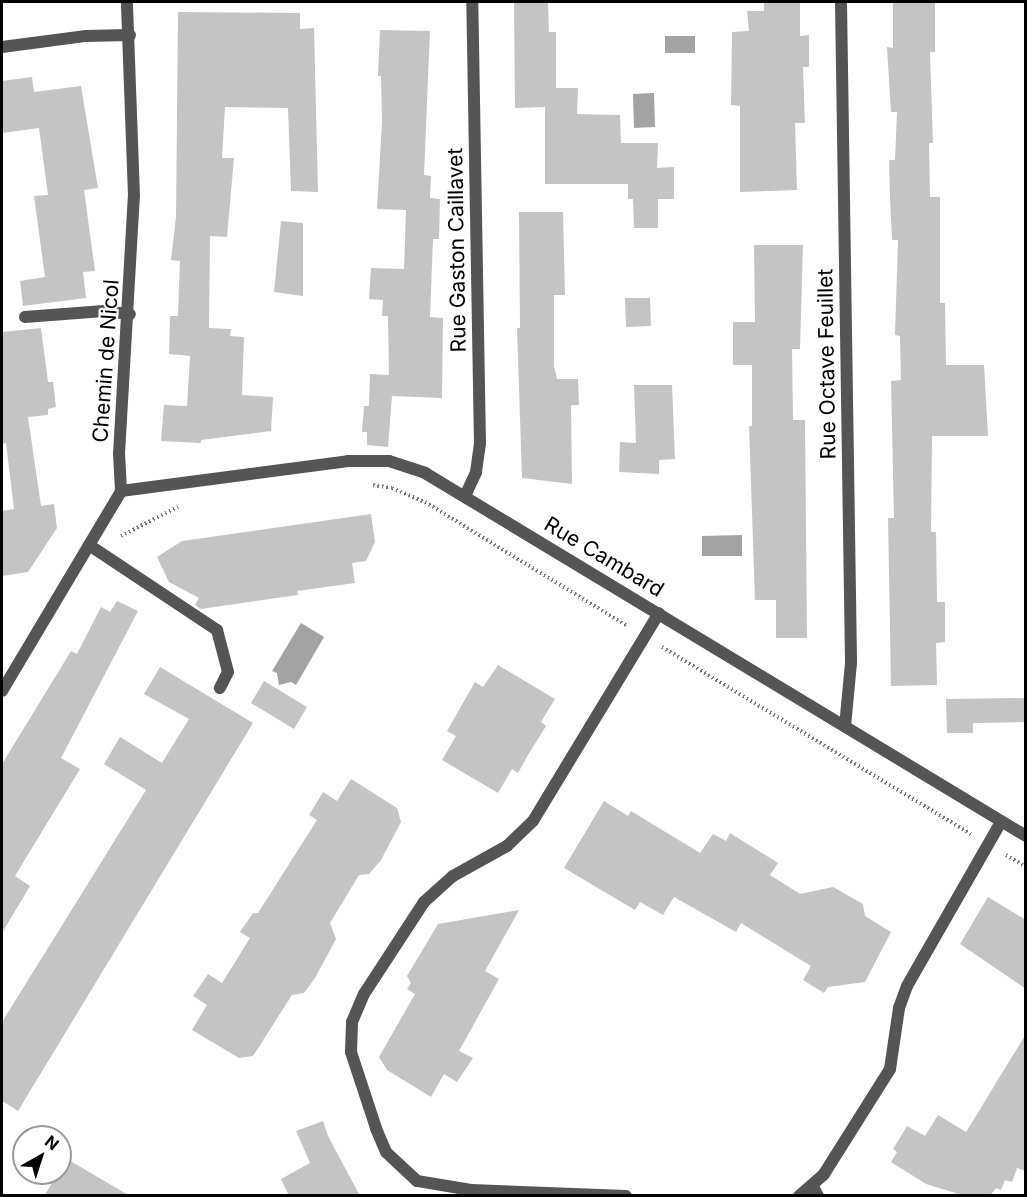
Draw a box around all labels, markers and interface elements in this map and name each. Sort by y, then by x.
street label: Rue Gaston Caillavet [443,148,471,352]
street label: Rue Octave Feuillet [813,268,841,460]
street label: Chemin de Nicol [88,279,124,443]
street label: Rue Cambard [540,511,668,603]
north arrow [12,1125,72,1185]
text: N [41,1131,63,1154]

